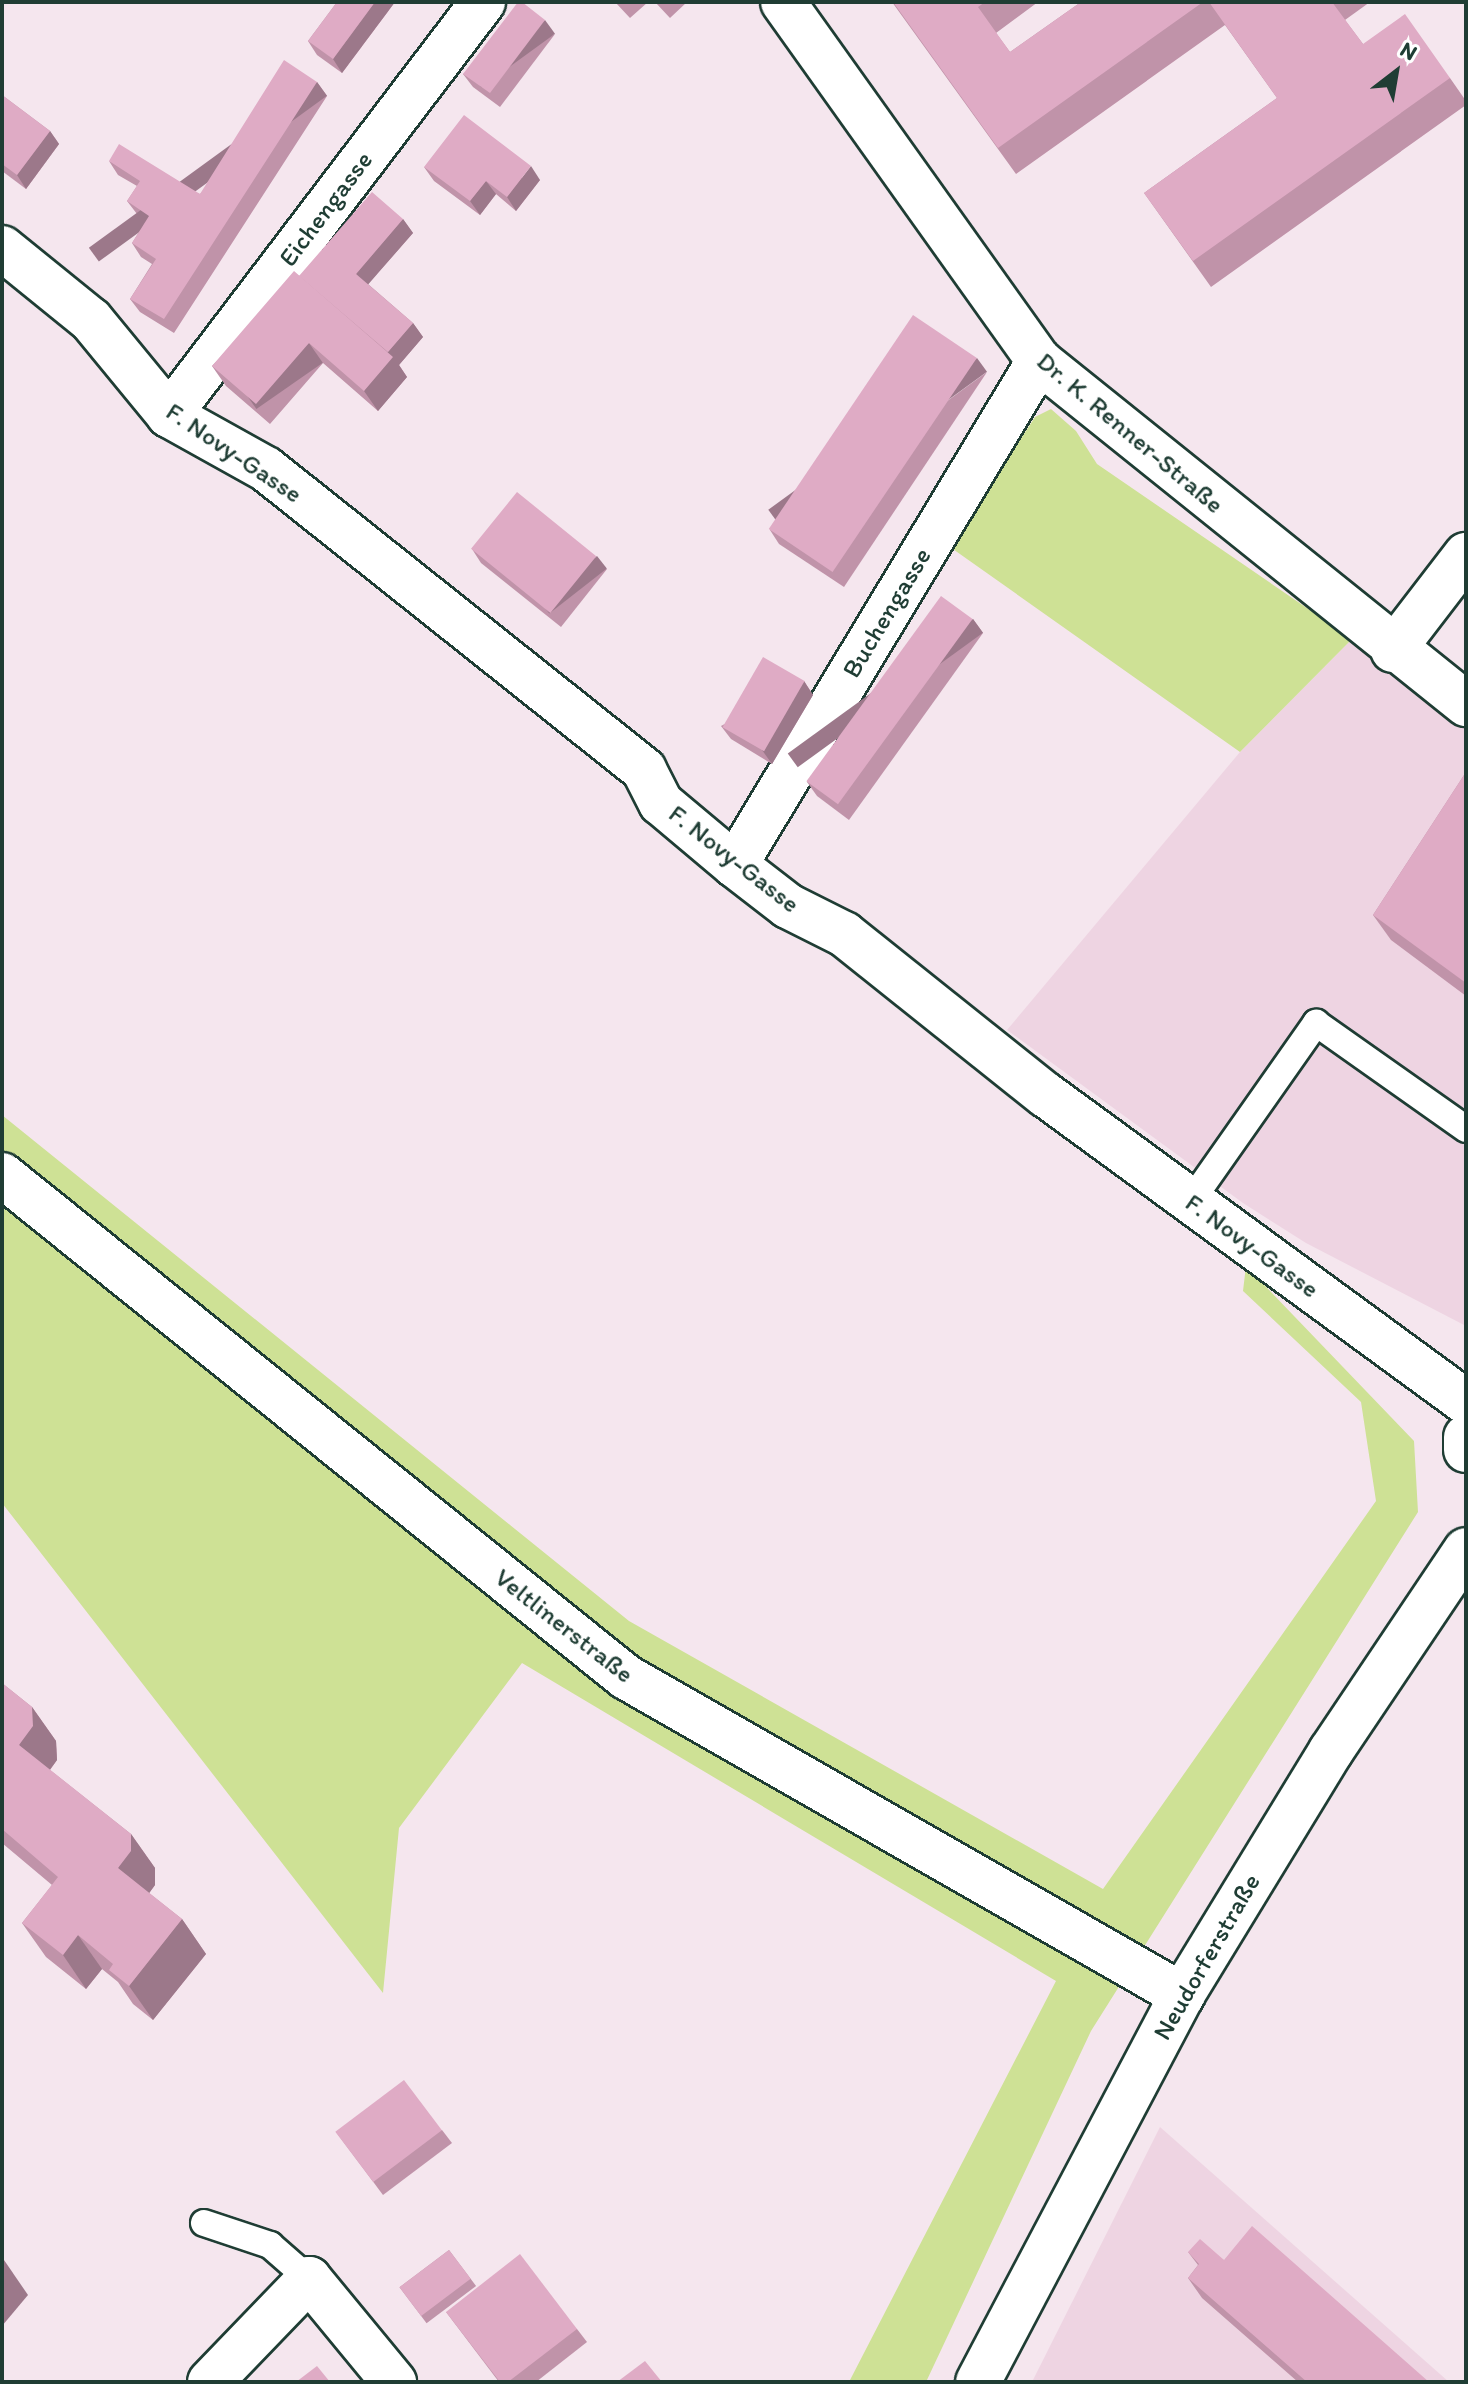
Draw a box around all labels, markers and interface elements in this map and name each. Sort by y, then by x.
north arrow [1356,32,1436,112]
text: N [1395,36,1422,66]
street label: Eichengasse [273,145,379,273]
street label: Dr. K. Renner-Straße [1030,346,1230,520]
street label: F. Novy-Gasse [160,396,308,510]
street label: Buchengasse [836,542,938,684]
street label: F. Novy-Gasse [662,798,806,920]
street label: F. Novy-Gasse [1179,1187,1325,1305]
street label: Veltlinerstraße [488,1562,640,1690]
street label: Neudorferstraße [1147,1868,1267,2046]

